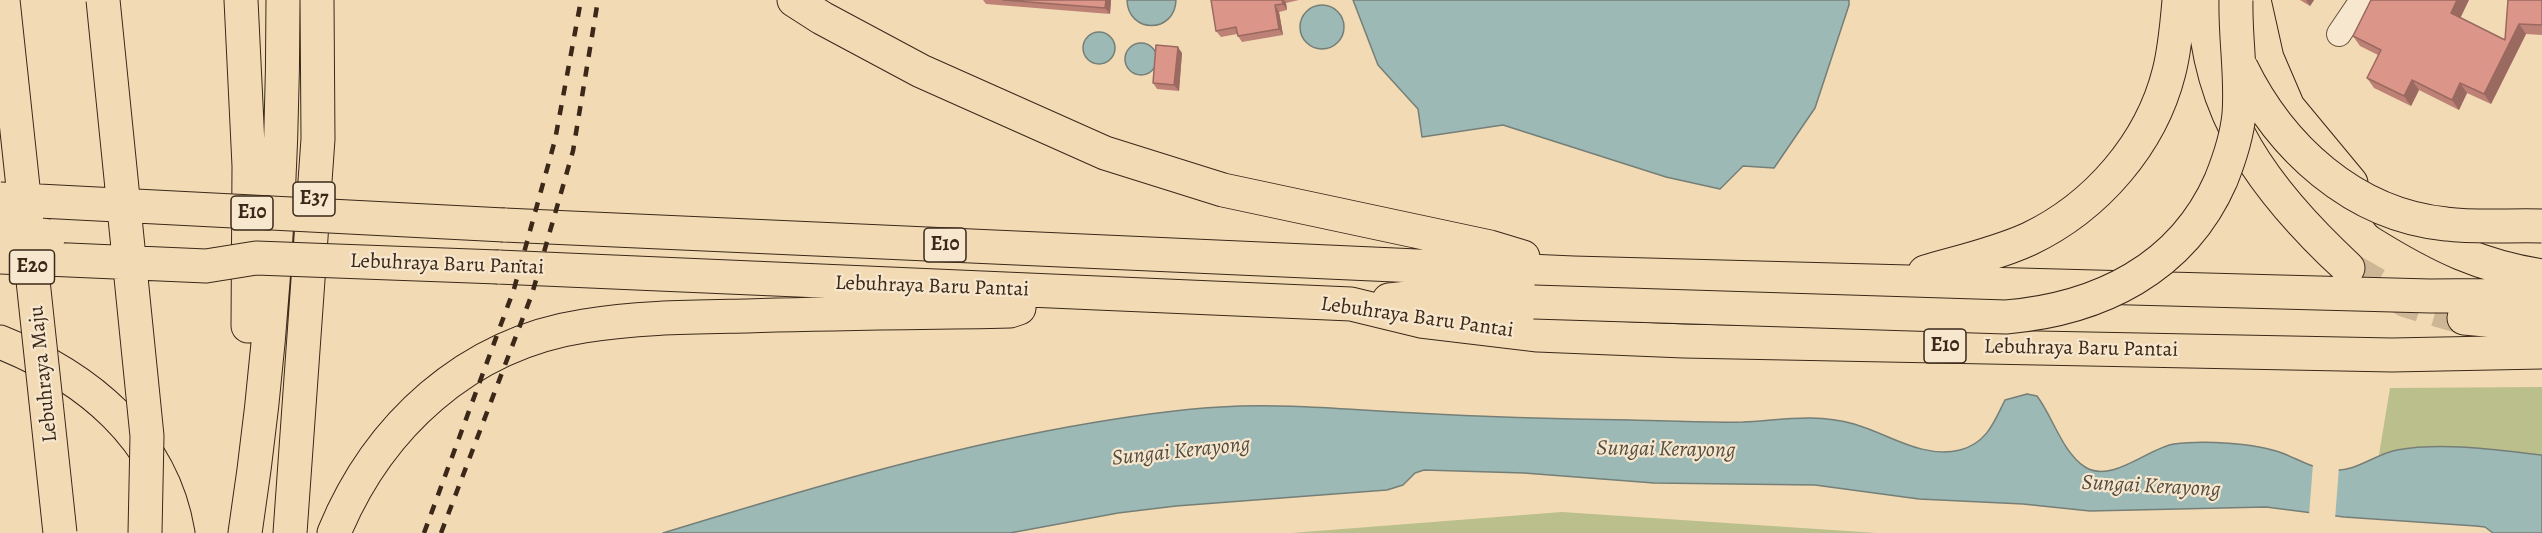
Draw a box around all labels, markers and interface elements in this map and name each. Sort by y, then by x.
road number: E37 [293,182,335,216]
road number: E10 [231,196,273,230]
road number: E10 [924,228,966,262]
street label: Lebuhraya Baru Pantai [349,249,545,281]
road number: E20 [9,250,54,284]
street label: Lebuhraya Baru Pantai [834,271,1030,303]
street label: Lebuhraya Baru Pantai [1319,292,1515,344]
street label: Lebuhraya Maju [24,304,64,444]
road number: E10 [1924,329,1966,363]
street label: Lebuhraya Baru Pantai [1984,335,2178,363]
water label: Sungai Kerayong [1110,432,1252,472]
water label: Sungai Kerayong [1596,436,1736,464]
water label: Sungai Kerayong [2081,470,2221,504]

